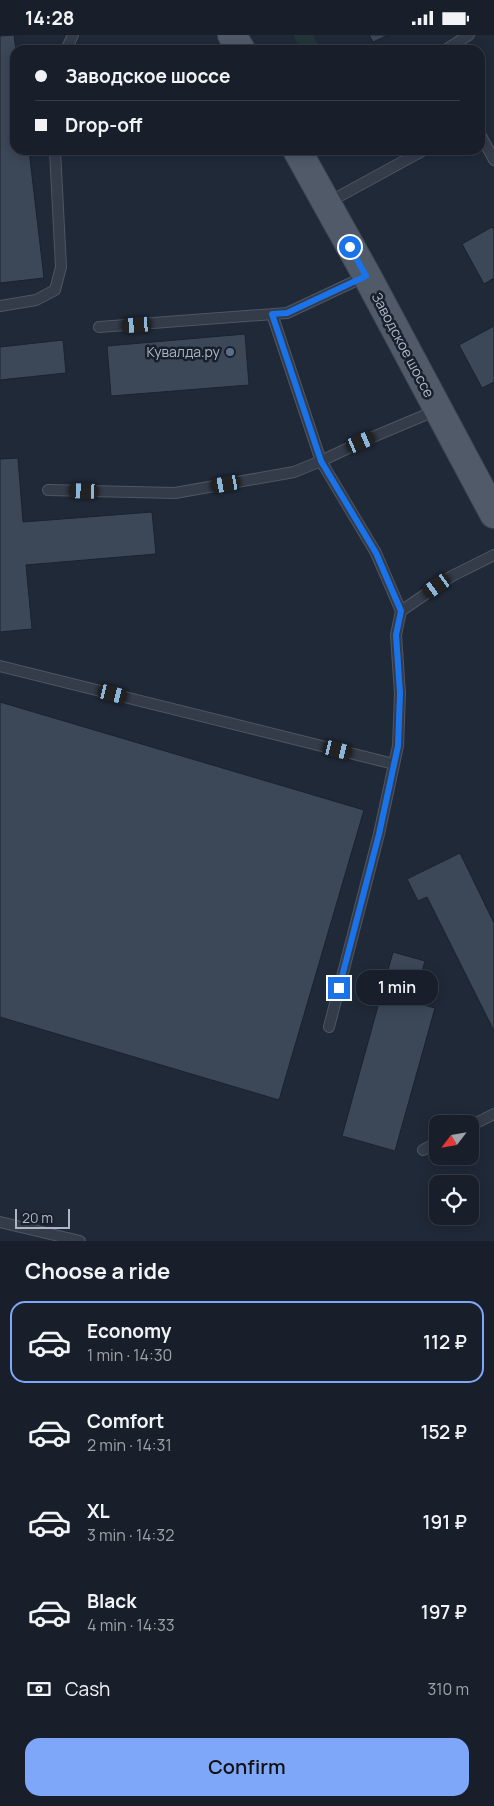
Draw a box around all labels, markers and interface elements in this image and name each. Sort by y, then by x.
text: 14:28 [25,5,74,31]
text: Заводское шоссе [65,63,230,89]
text: Drop-off [65,112,142,138]
route start [339,236,361,258]
street label: Заводское шоссе [368,289,439,401]
car [121,316,152,334]
place label: Кувалда.ру [147,342,221,361]
marker: Кувалда.ру [224,346,236,358]
car [344,429,377,455]
car [209,474,242,494]
car [68,483,99,499]
car [420,571,453,601]
car [96,683,129,705]
car [321,739,354,761]
callout: 1 min [356,971,439,1005]
text: 1 min [378,976,416,998]
route end [328,977,350,999]
north arrow [429,1115,479,1165]
map controls [429,1115,479,1225]
button: locate [429,1175,479,1225]
scale bar [15,1206,70,1229]
text: 20 m [22,1208,53,1227]
text: Choose a ride [25,1256,170,1286]
text: Economy [87,1318,171,1344]
icon: car [27,1320,72,1365]
text: 112 ₽ [423,1329,467,1355]
text: 1 min · 14:30 [87,1344,172,1366]
text: Comfort [87,1408,164,1434]
icon: car [27,1410,72,1455]
text: 152 ₽ [421,1419,467,1445]
text: 2 min · 14:31 [87,1434,172,1456]
text: XL [87,1498,110,1524]
icon: car [27,1500,72,1545]
text: 191 ₽ [422,1509,467,1535]
text: 3 min · 14:32 [87,1524,174,1546]
text: Black [87,1588,136,1614]
icon: car [27,1590,72,1635]
text: 197 ₽ [421,1599,467,1625]
text: 4 min · 14:33 [87,1614,175,1636]
icon: cash [25,1675,53,1703]
text: Cash [65,1676,110,1702]
text: 310 m [427,1678,469,1700]
button: Confirm [25,1738,469,1796]

